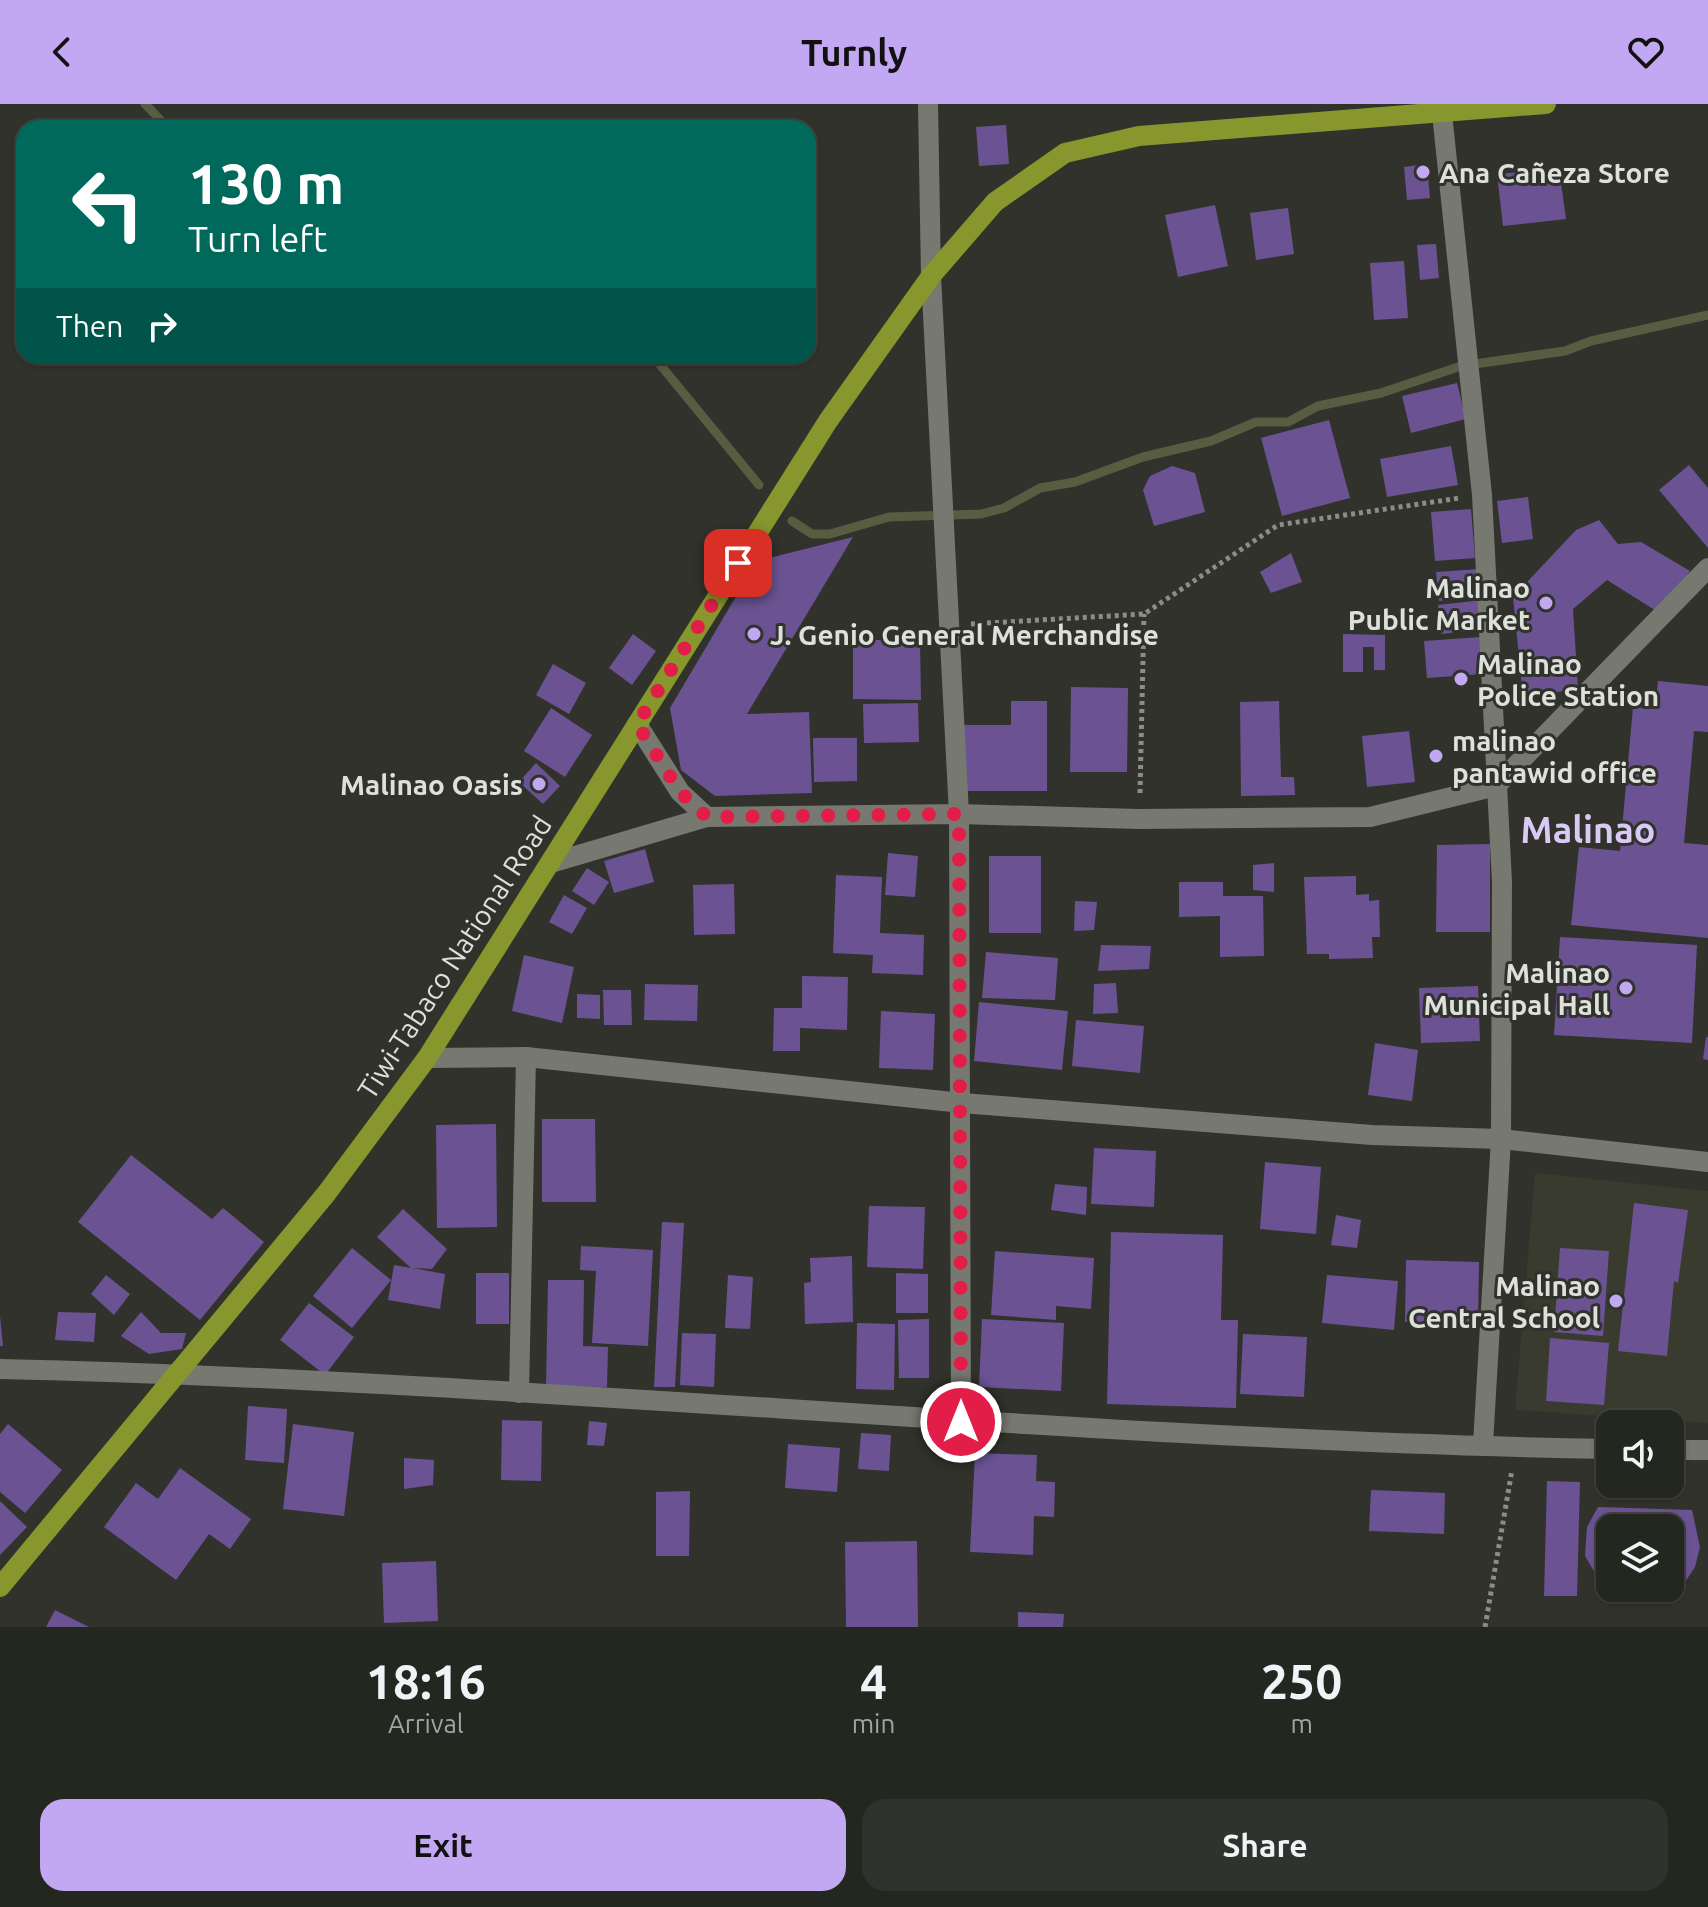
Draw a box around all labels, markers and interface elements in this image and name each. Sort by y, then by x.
icon: back [40,30,84,74]
icon: heart [1624,30,1668,74]
text: Turnly [801,32,907,73]
icon: left [56,152,160,256]
text: 130 m [188,152,344,215]
place label: Ana Cañeza Store [1439,157,1670,188]
marker: Ana Cañeza Store [1414,163,1432,181]
text: Turn left [188,218,327,259]
icon: right [140,304,184,348]
text: Then [56,309,124,343]
pin [704,529,772,597]
icon: arrive [716,541,760,585]
place label: Malinao Public Market [1348,572,1530,635]
marker: Malinao Public Market [1537,594,1555,612]
place label: J. Genio General Merchandise [770,619,1159,650]
marker: J. Genio General Merchandise [745,625,763,643]
place label: Malinao Police Station [1477,648,1659,711]
marker: Malinao Police Station [1452,670,1470,688]
place label: malinao pantawid office [1452,725,1657,788]
marker: malinao pantawid office [1427,747,1445,765]
place label: Malinao Oasis [340,769,523,800]
marker: Malinao Oasis [530,775,548,793]
district label: Malinao [1521,809,1655,850]
street label: Tiwi-Tabaco National Road [351,810,557,1104]
place label: Malinao Municipal Hall [1423,957,1610,1020]
marker: Malinao Municipal Hall [1617,979,1635,997]
place label: Malinao Central School [1408,1270,1600,1333]
marker: Malinao Central School [1607,1292,1625,1310]
position arrow [919,1380,1003,1464]
map controls [1596,1410,1684,1602]
button: sound [1596,1410,1684,1498]
button: layers [1596,1514,1684,1602]
text: 18:16 [366,1654,486,1708]
text: 4 [860,1654,887,1708]
text: 250 [1261,1654,1342,1708]
text: Arrival [388,1709,464,1738]
text: min [852,1709,895,1738]
text: m [1290,1709,1313,1738]
button: Exit [40,1799,846,1891]
button: Share [862,1799,1668,1891]

